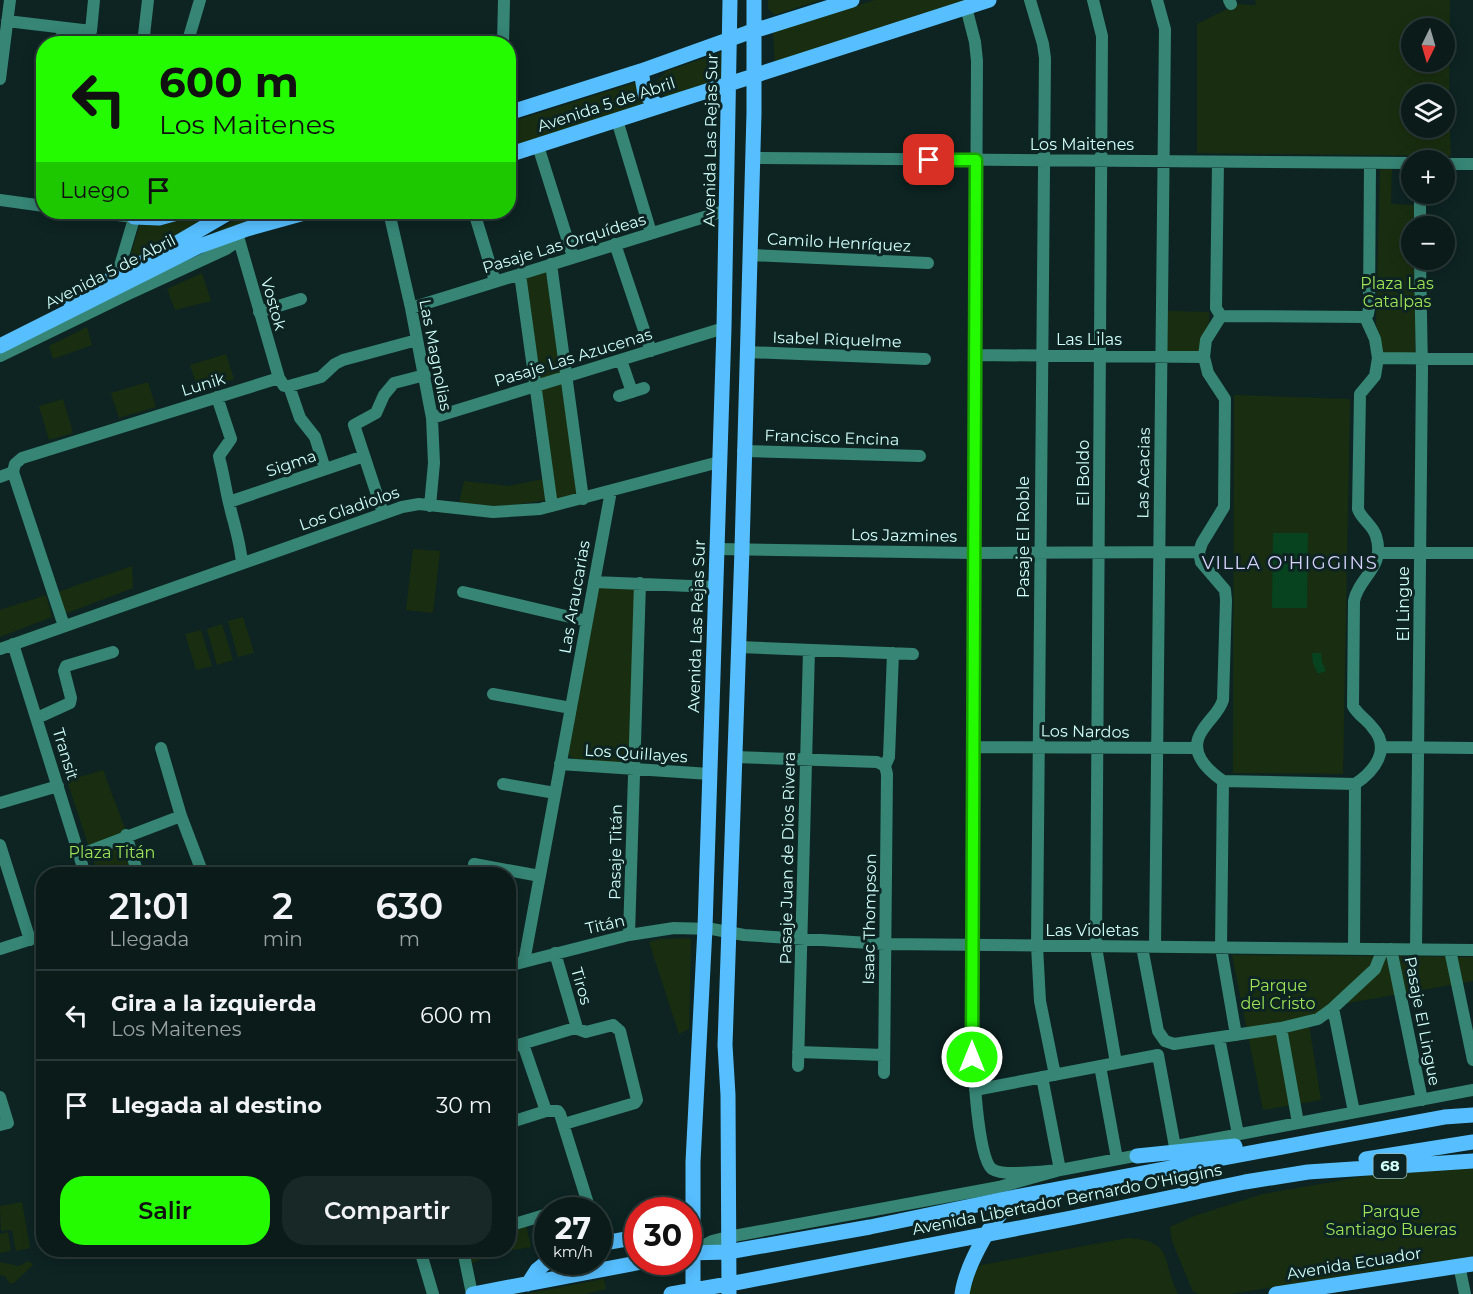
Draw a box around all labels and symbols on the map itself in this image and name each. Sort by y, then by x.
north arrow [1401,18,1455,72]
street label: Avenida Las Rejas Sur [699,53,722,227]
street label: Avenida 5 de Abril [535,73,678,136]
pin [903,134,954,185]
street label: Los Maitenes [1030,135,1134,154]
street label: Pasaje Las Orquídeas [480,209,648,277]
street label: Camilo Henríquez [767,229,911,256]
street label: Avenida 5 de Abril [42,230,179,313]
park label: Plaza Las Catalpas [1360,274,1434,311]
street label: Vostok [257,276,290,333]
street label: Las Magnolias [415,298,456,413]
street label: Pasaje Las Azucenas [492,324,655,391]
street label: Isabel Riquelme [772,328,902,351]
street label: Las Lilas [1056,330,1122,349]
street label: Lunik [179,369,228,400]
street label: Francisco Encina [764,426,900,449]
street label: Las Acacias [1133,427,1154,519]
street label: El Boldo [1074,440,1093,506]
street label: Sigma [264,446,319,481]
street label: Pasaje El Roble [1014,476,1033,598]
street label: Los Gladiolos [297,482,402,535]
street label: Los Jazmines [851,525,958,546]
street label: Las Araucarias [555,539,594,655]
street label: Avenida Las Rejas Sur [684,539,709,713]
district label: VILLA O'HIGGINS [1202,552,1378,574]
street label: El Lingue [1394,566,1413,642]
street label: Los Nardos [1040,721,1130,742]
street label: Transit [49,726,83,783]
street label: Los Quillayes [584,740,688,767]
street label: Pasaje Juan de Dios Rivera [776,751,799,965]
street label: Pasaje Titán [605,804,626,900]
park label: Plaza Titán [69,843,155,862]
street label: Isaac Thompson [859,853,880,985]
street label: Titán [584,911,627,938]
street label: Las Violetas [1045,921,1139,940]
street label: Pasaje El Lingue [1401,955,1444,1087]
street label: Tiros [567,965,596,1007]
park label: Parque del Cristo [1241,976,1315,1013]
position arrow [940,1025,1004,1089]
road number: 68 [1374,1154,1406,1178]
street label: Avenida Libertador Bernardo O'Higgins [911,1160,1224,1239]
speed limit sign: 30 [624,1197,702,1275]
park label: Parque Santiago Bueras [1325,1202,1457,1239]
street label: Avenida Ecuador [1286,1243,1423,1284]

